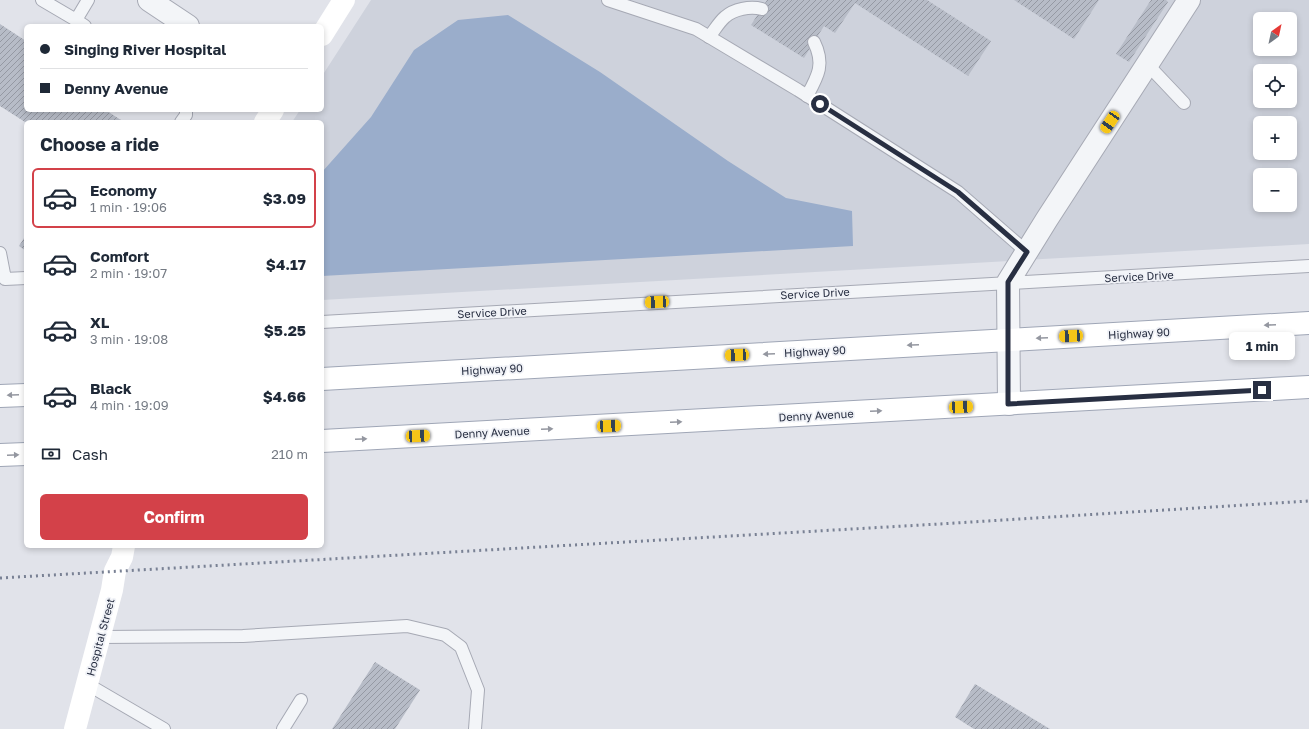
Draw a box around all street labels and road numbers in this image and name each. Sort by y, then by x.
street label: Service Drive [1104,268,1174,284]
street label: Service Drive [780,285,850,301]
street label: Service Drive [457,304,527,320]
street label: Highway 90 [1108,325,1170,341]
street label: Highway 90 [784,343,846,359]
street label: Highway 90 [461,361,523,377]
street label: Denny Avenue [778,407,854,423]
street label: Denny Avenue [454,424,530,440]
street label: Hospital Street [83,597,117,677]

